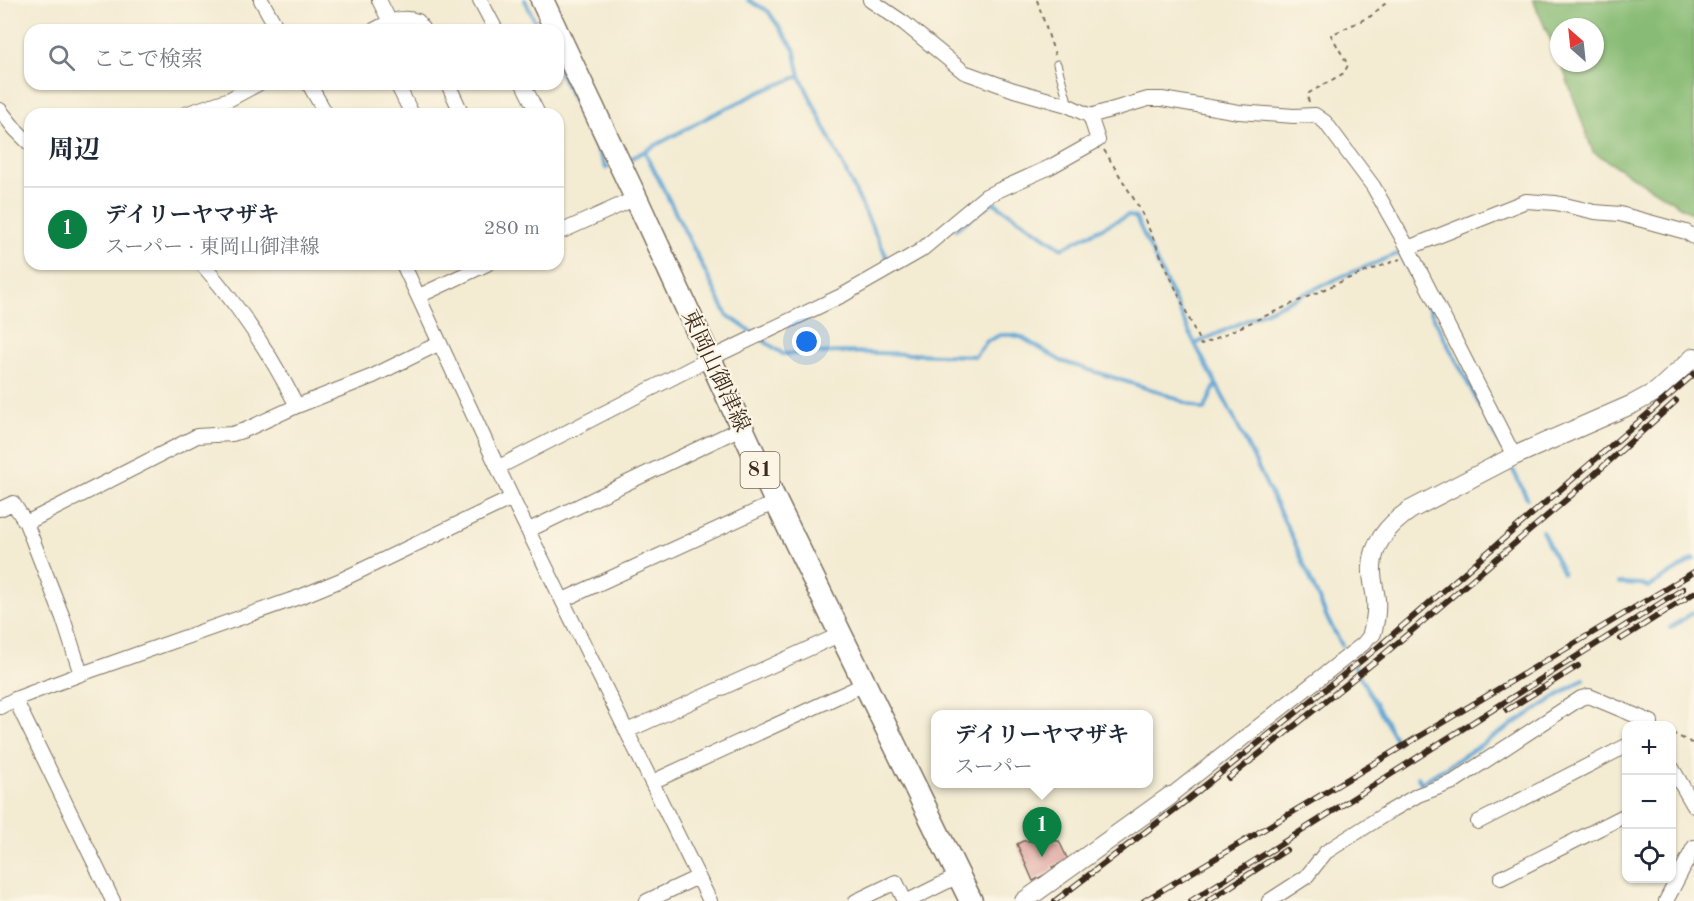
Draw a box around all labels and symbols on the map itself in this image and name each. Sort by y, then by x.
north arrow [1550,18,1604,72]
street label: 東岡山御津線 [677,306,755,435]
your location [792,327,821,356]
road number: 81 [740,452,780,488]
pin: 1 [1022,808,1062,857]

